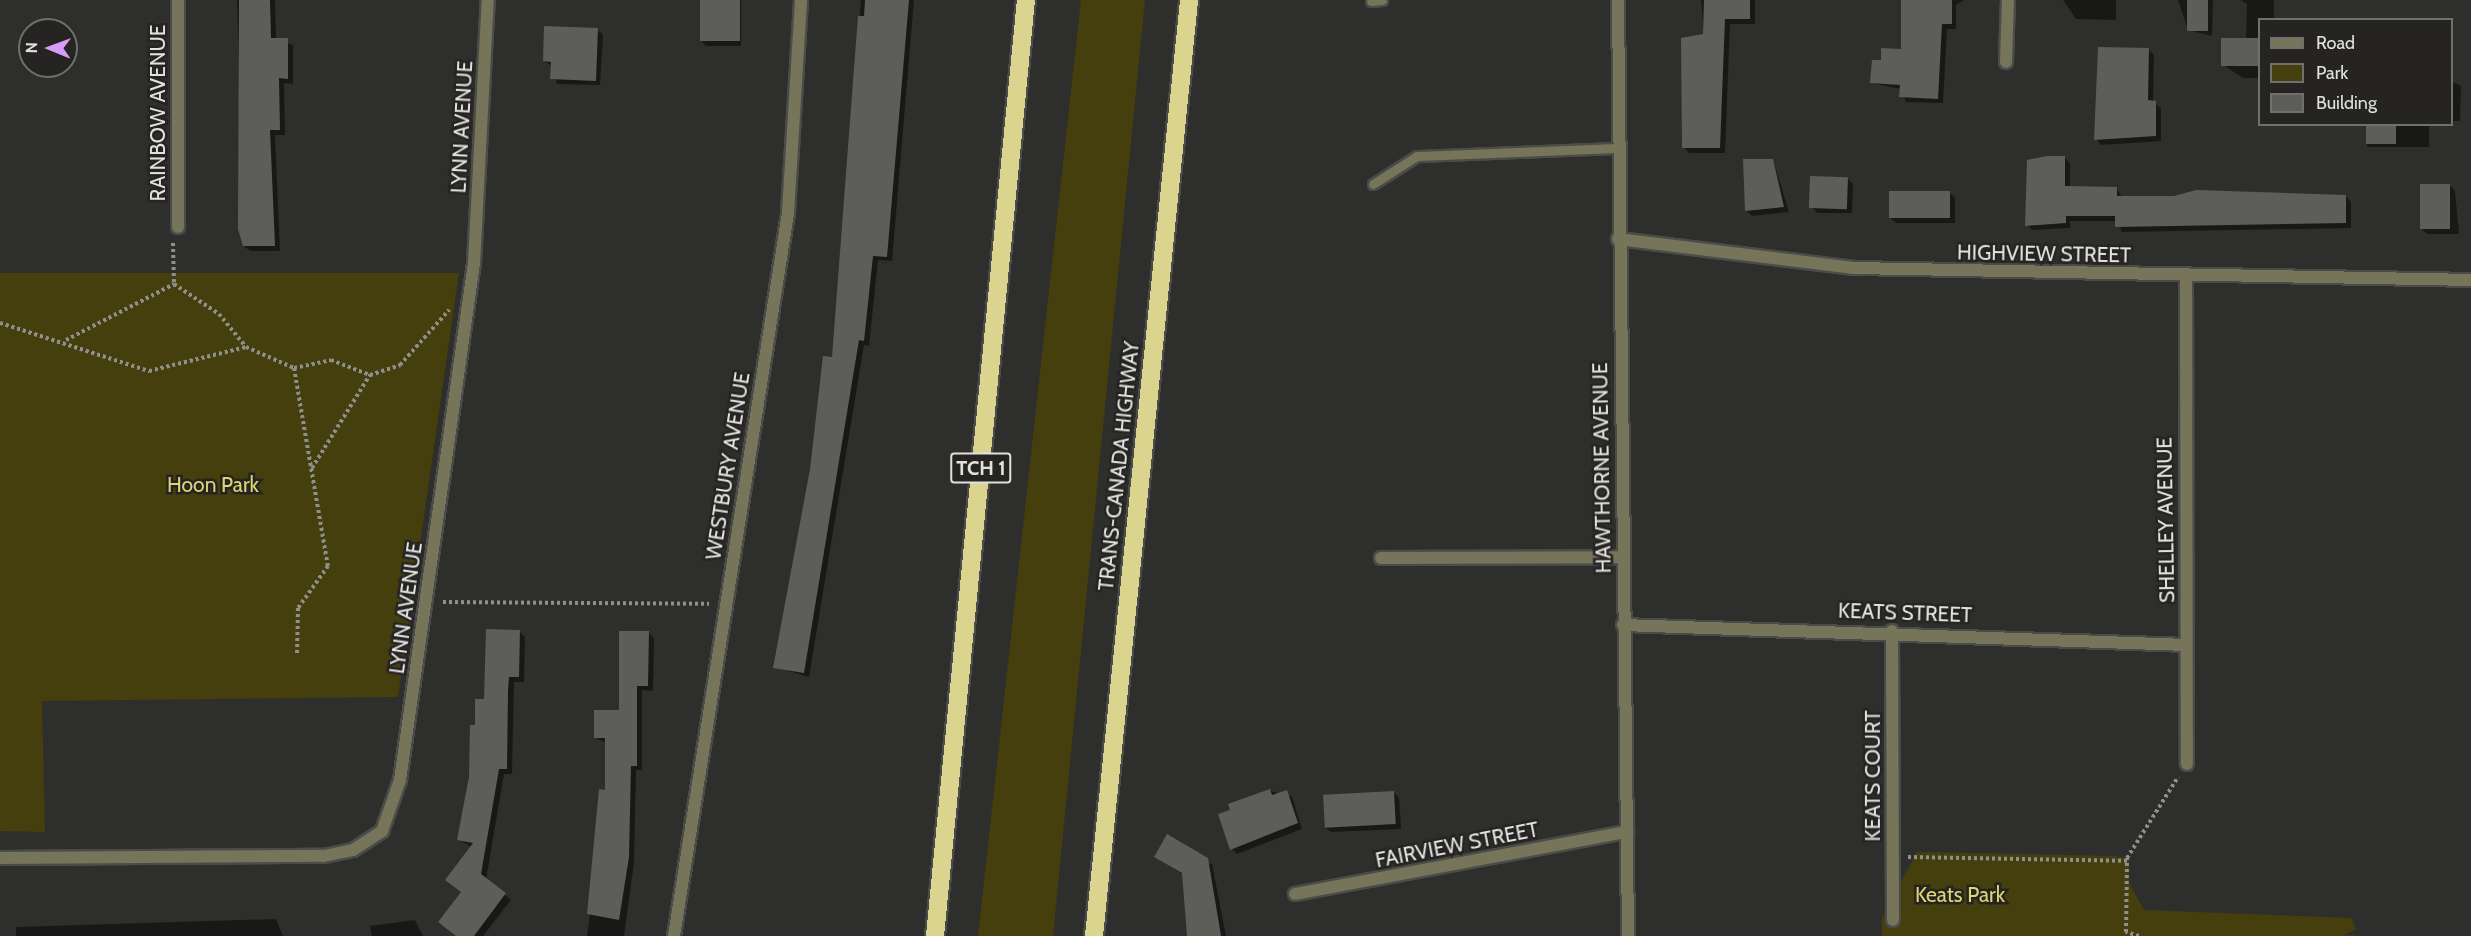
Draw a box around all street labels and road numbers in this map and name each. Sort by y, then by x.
street label: RAINBOW AVENUE [145,25,171,201]
street label: LYNN AVENUE [446,60,478,194]
street label: HIGHVIEW STREET [1957,240,2131,268]
street label: TRANS-CANADA HIGHWAY [1093,340,1145,592]
street label: HAWTHORNE AVENUE [1588,362,1616,574]
street label: WESTBURY AVENUE [701,370,755,562]
street label: SHELLEY AVENUE [2152,437,2180,603]
road number: TCH 1 [950,451,1012,485]
street label: LYNN AVENUE [384,541,428,675]
street label: KEATS STREET [1838,598,1972,628]
street label: KEATS COURT [1860,710,1886,842]
street label: FAIRVIEW STREET [1373,817,1541,873]

